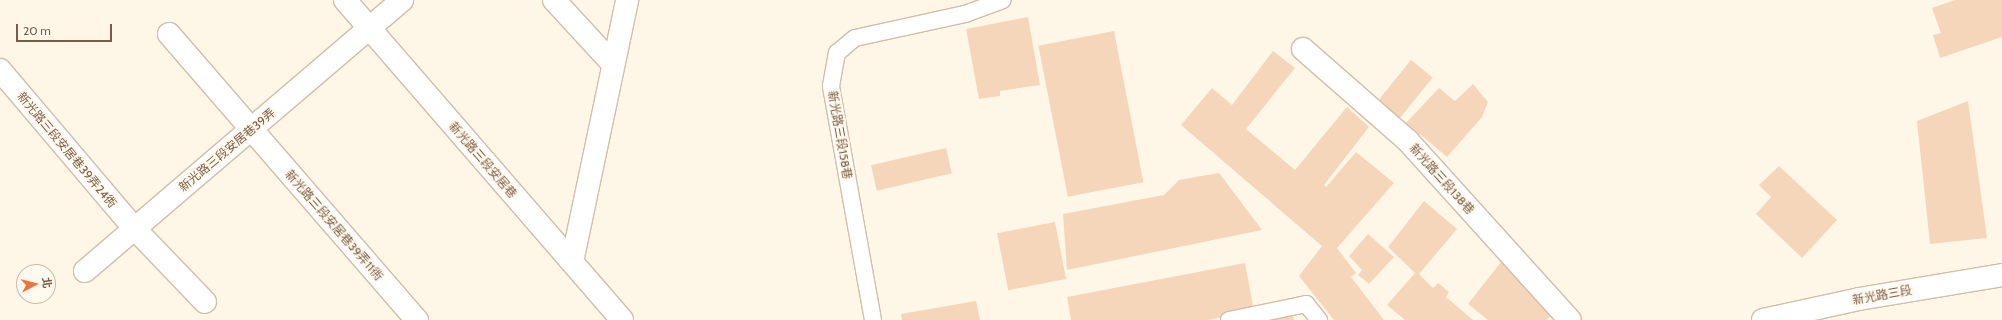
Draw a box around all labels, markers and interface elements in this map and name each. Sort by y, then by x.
scale bar [18,16,114,42]
text: 20 m [23,23,51,38]
street label: 新光路三段安居巷39弄24衖 [14,89,120,211]
street label: 新光路三段158巷 [825,90,855,180]
street label: 新光路三段安居巷39弄 [176,105,278,195]
street label: 新光路三段安居巷 [446,119,520,201]
street label: 新光路三段138巷 [1407,141,1477,217]
street label: 新光路三段安居巷39弄11衖 [282,167,386,283]
north arrow [16,264,56,304]
text: 北 [39,276,55,289]
street label: 新光路三段 [1851,283,1913,307]

